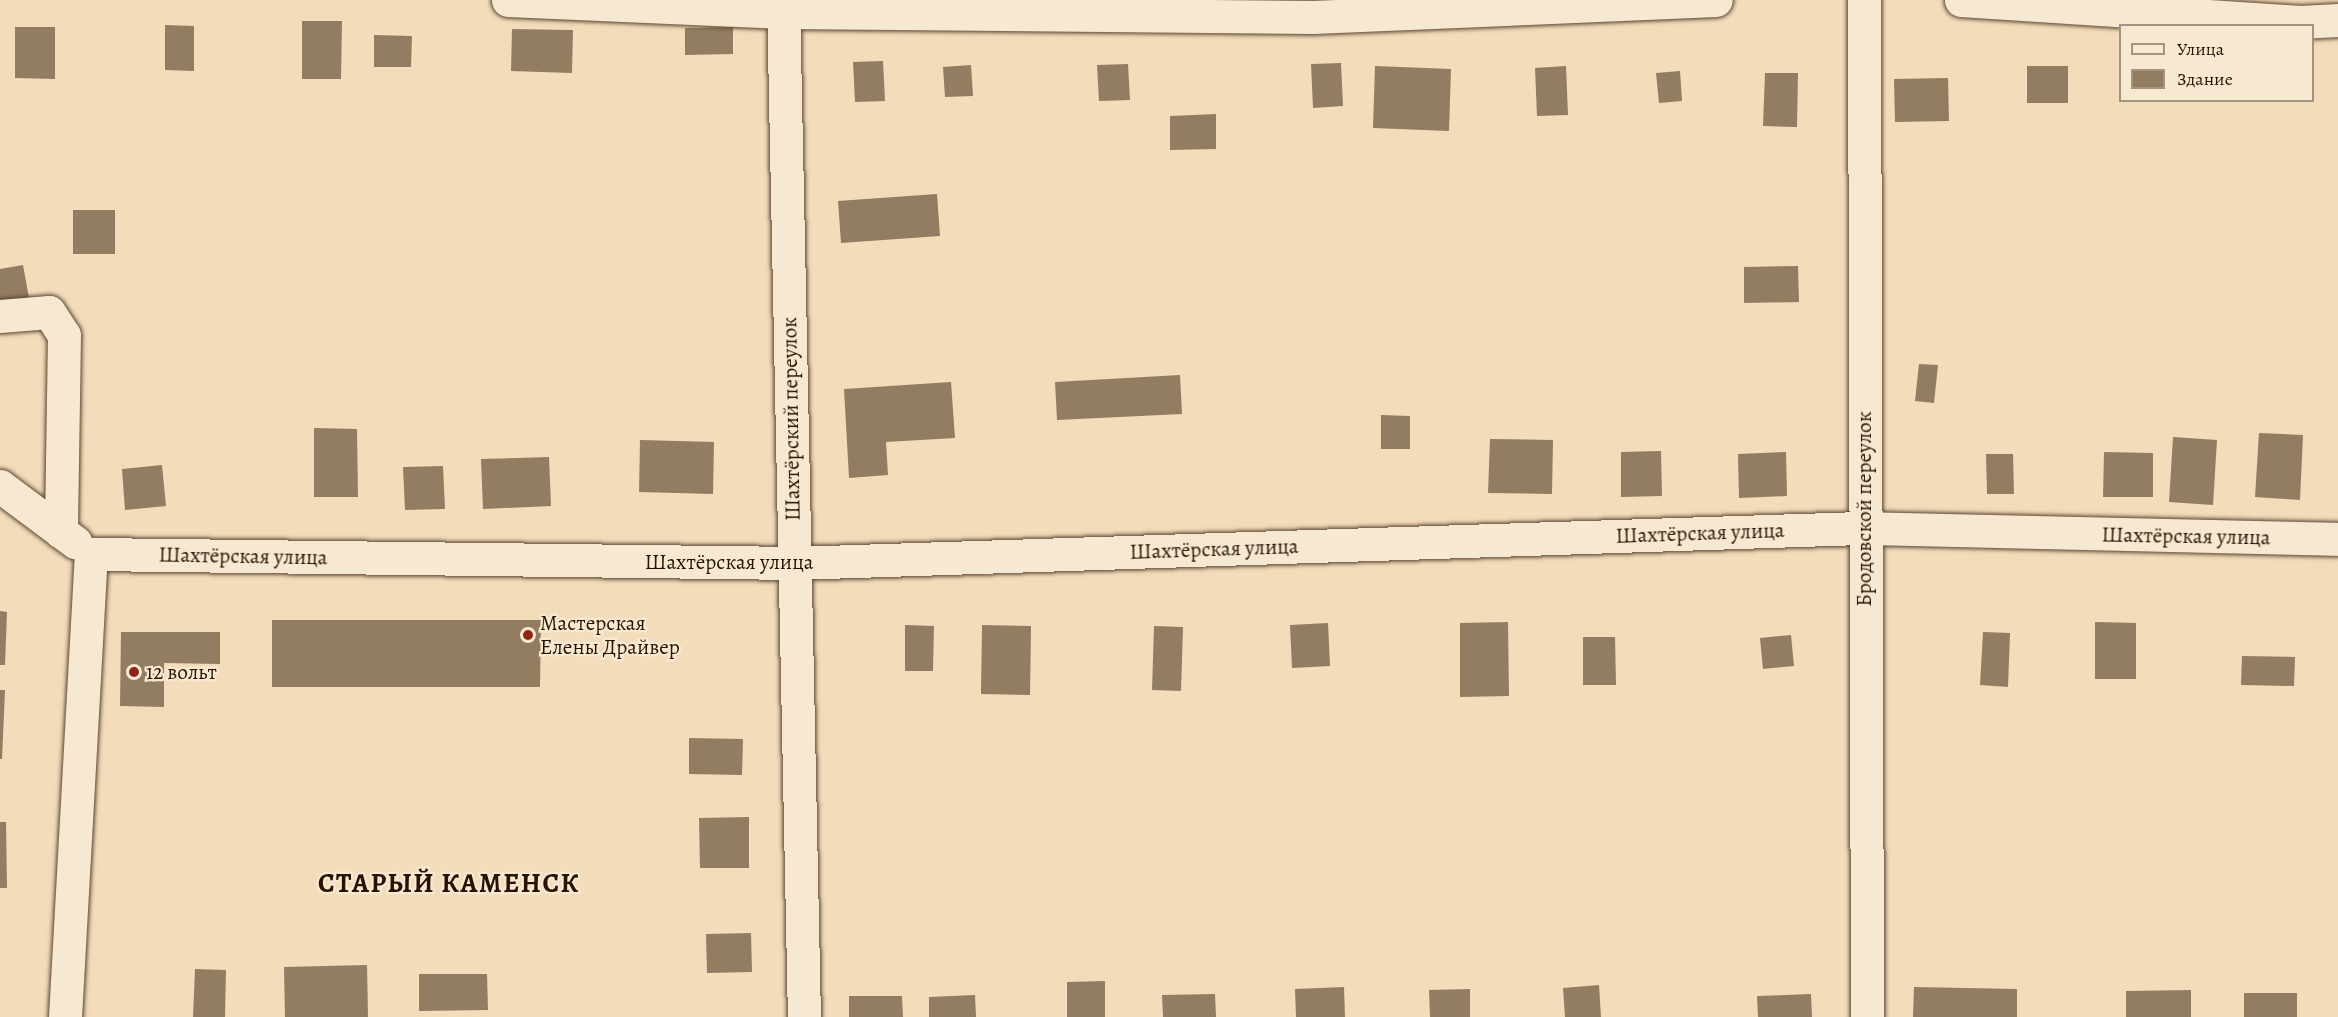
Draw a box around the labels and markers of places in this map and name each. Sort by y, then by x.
place label: Мастерская Елены Драйвер [540,610,680,660]
marker: Мастерская Елены Драйвер [521,628,535,642]
place label: 12 вольт [146,659,217,685]
marker: 12 вольт [127,665,141,679]

